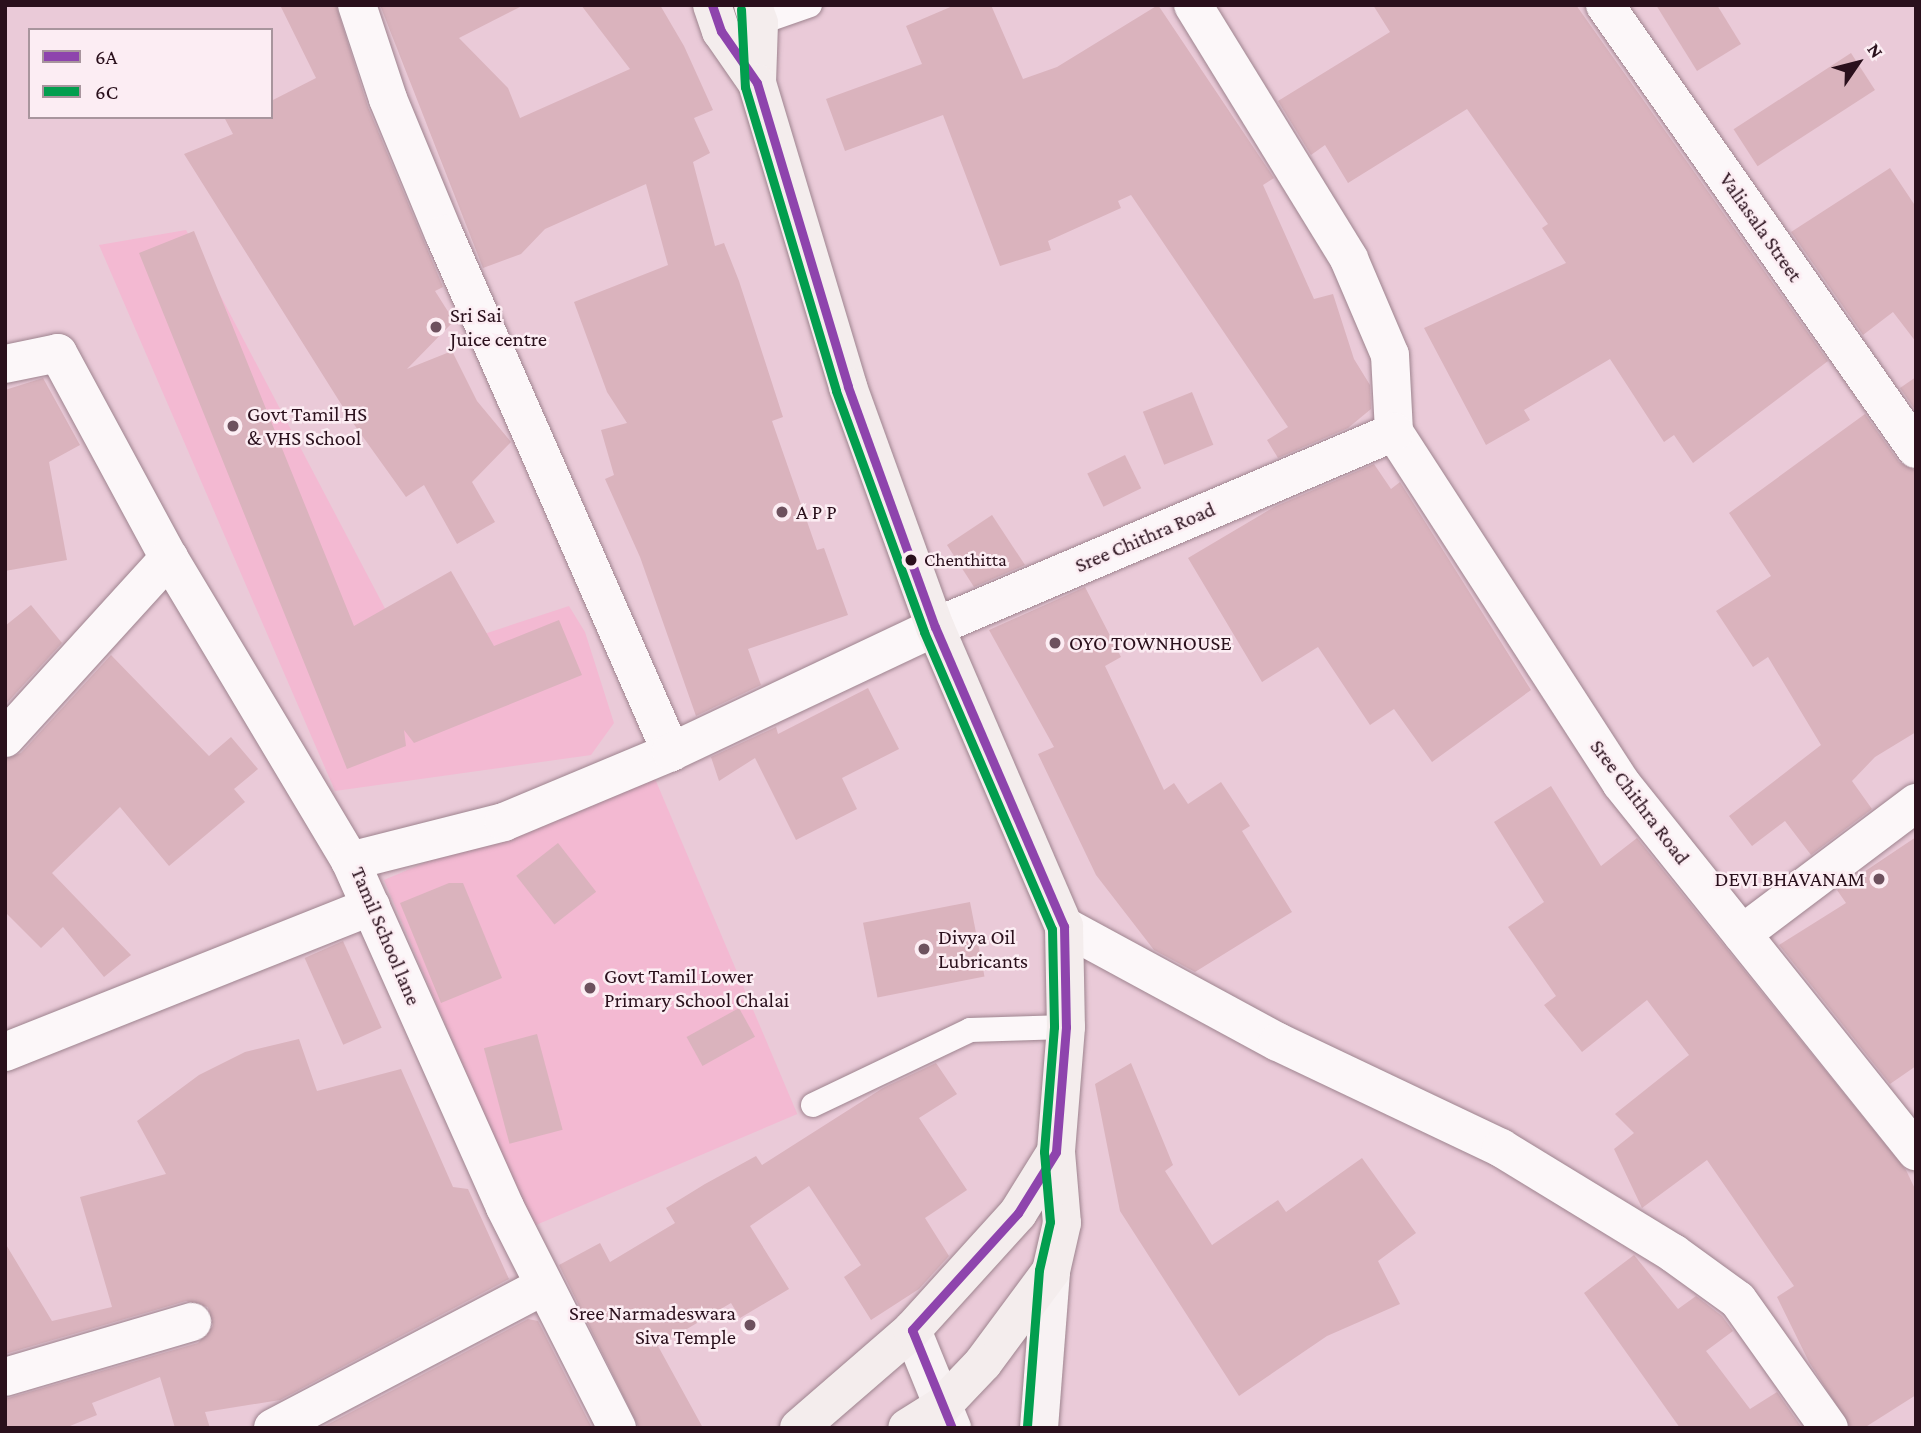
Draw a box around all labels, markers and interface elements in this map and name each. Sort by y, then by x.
legend [28,28,273,119]
north arrow [1823,28,1893,98]
text: N [1863,39,1888,62]
text: 6A [95,45,117,69]
text: 6C [95,80,118,104]
street label: Valiasala Street [1714,167,1808,287]
place label: Sri Sai Juice centre [450,302,547,352]
marker: Sri Sai Juice centre [428,319,444,335]
place label: Govt Tamil HS & VHS School [247,401,367,451]
marker: Govt Tamil HS & VHS School [225,418,241,434]
street label: Sree Chithra Road [1071,496,1219,578]
place label: A P P [796,499,837,525]
marker: A P P [774,504,790,520]
place label: Chenthitta [924,549,1007,571]
marker: Chenthitta [904,553,918,567]
place label: OYO TOWNHOUSE [1069,630,1232,656]
marker: OYO TOWNHOUSE [1047,635,1063,651]
street label: Sree Chithra Road [1585,735,1695,869]
street label: Tamil School lane [345,863,427,1009]
place label: DEVI BHAVANAM [1715,866,1865,892]
marker: DEVI BHAVANAM [1871,871,1887,887]
place label: Divya Oil Lubricants [938,924,1028,974]
marker: Divya Oil Lubricants [916,941,932,957]
place label: Govt Tamil Lower Primary School Chalai [604,963,789,1013]
marker: Govt Tamil Lower Primary School Chalai [582,980,598,996]
place label: Sree Narmadeswara Siva Temple [569,1300,736,1350]
marker: Sree Narmadeswara Siva Temple [742,1317,758,1333]

